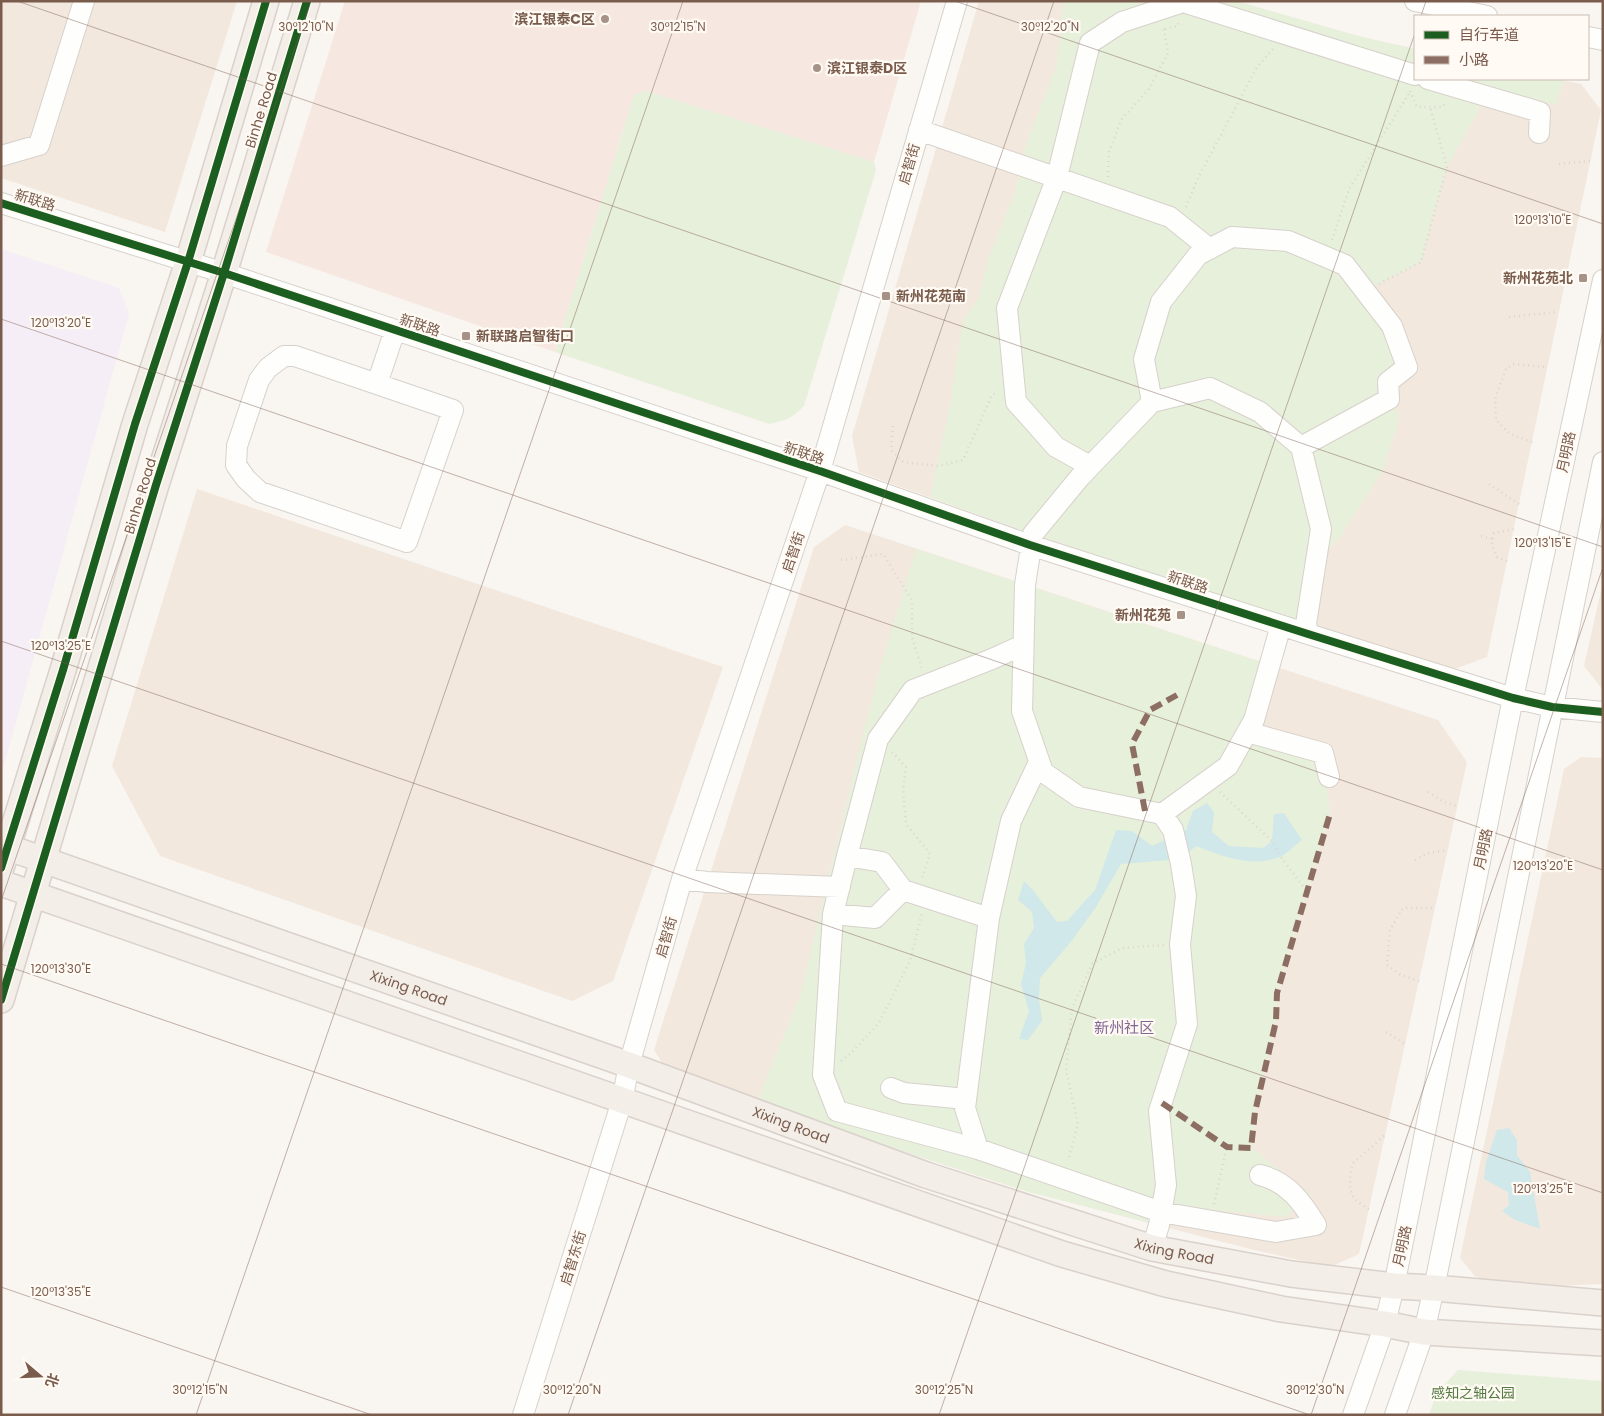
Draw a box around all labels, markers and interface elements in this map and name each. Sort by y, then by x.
place label: 滨江银泰C区 [514,9,595,29]
marker: 滨江银泰C区 [599,13,611,25]
legend [1414,15,1589,80]
text: 30°12'10"N [278,18,334,35]
text: 30°12'15"N [650,18,706,35]
text: 30°12'20"N [1021,18,1079,35]
text: 自行车道 [1459,24,1519,45]
text: 小路 [1459,49,1489,70]
place label: 滨江银泰D区 [827,58,907,78]
marker: 滨江银泰D区 [811,62,823,74]
street label: Binhe Road [240,69,282,151]
street label: 启智街 [894,141,924,187]
street label: 新联路 [12,184,58,216]
text: 120°13'10"E [1514,211,1572,228]
place label: 新州花苑北 [1503,268,1573,288]
marker: 新州花苑北 [1577,272,1589,284]
place label: 新州花苑南 [896,286,966,306]
marker: 新州花苑南 [880,290,892,302]
street label: 新联路 [397,309,443,341]
text: 120°13'20"E [31,314,91,331]
place label: 新联路启智街口 [476,326,574,346]
marker: 新联路启智街口 [460,330,472,342]
street label: 月明路 [1552,429,1580,475]
street label: 新联路 [781,437,827,469]
street label: Binhe Road [119,455,161,537]
street label: 启智街 [777,529,809,575]
text: 120°13'15"E [1514,534,1572,551]
street label: 新联路 [1165,566,1211,598]
place label: 新州花苑 [1115,605,1171,625]
marker: 新州花苑 [1175,609,1187,621]
text: 120°13'25"E [31,637,91,654]
street label: 月明路 [1469,826,1497,872]
text: 120°13'20"E [1513,857,1573,874]
street label: 启智街 [651,914,681,960]
text: 120°13'30"E [31,960,91,977]
street label: Xixing Road [367,965,450,1011]
district label: 新州社区 [1094,1017,1154,1038]
street label: Xixing Road [749,1102,832,1148]
text: 120°13'25"E [1513,1180,1573,1197]
street label: 月明路 [1388,1223,1416,1269]
street label: 启智东街 [555,1228,591,1288]
street label: Xixing Road [1132,1233,1216,1269]
text: 120°13'35"E [31,1283,91,1300]
north arrow [15,1351,65,1401]
text: 北 [41,1370,64,1390]
text: 30°12'15"N [172,1381,228,1398]
text: 30°12'20"N [543,1381,601,1398]
text: 30°12'25"N [915,1381,973,1398]
text: 30°12'30"N [1286,1381,1344,1398]
park label: 感知之轴公园 [1431,1383,1515,1403]

